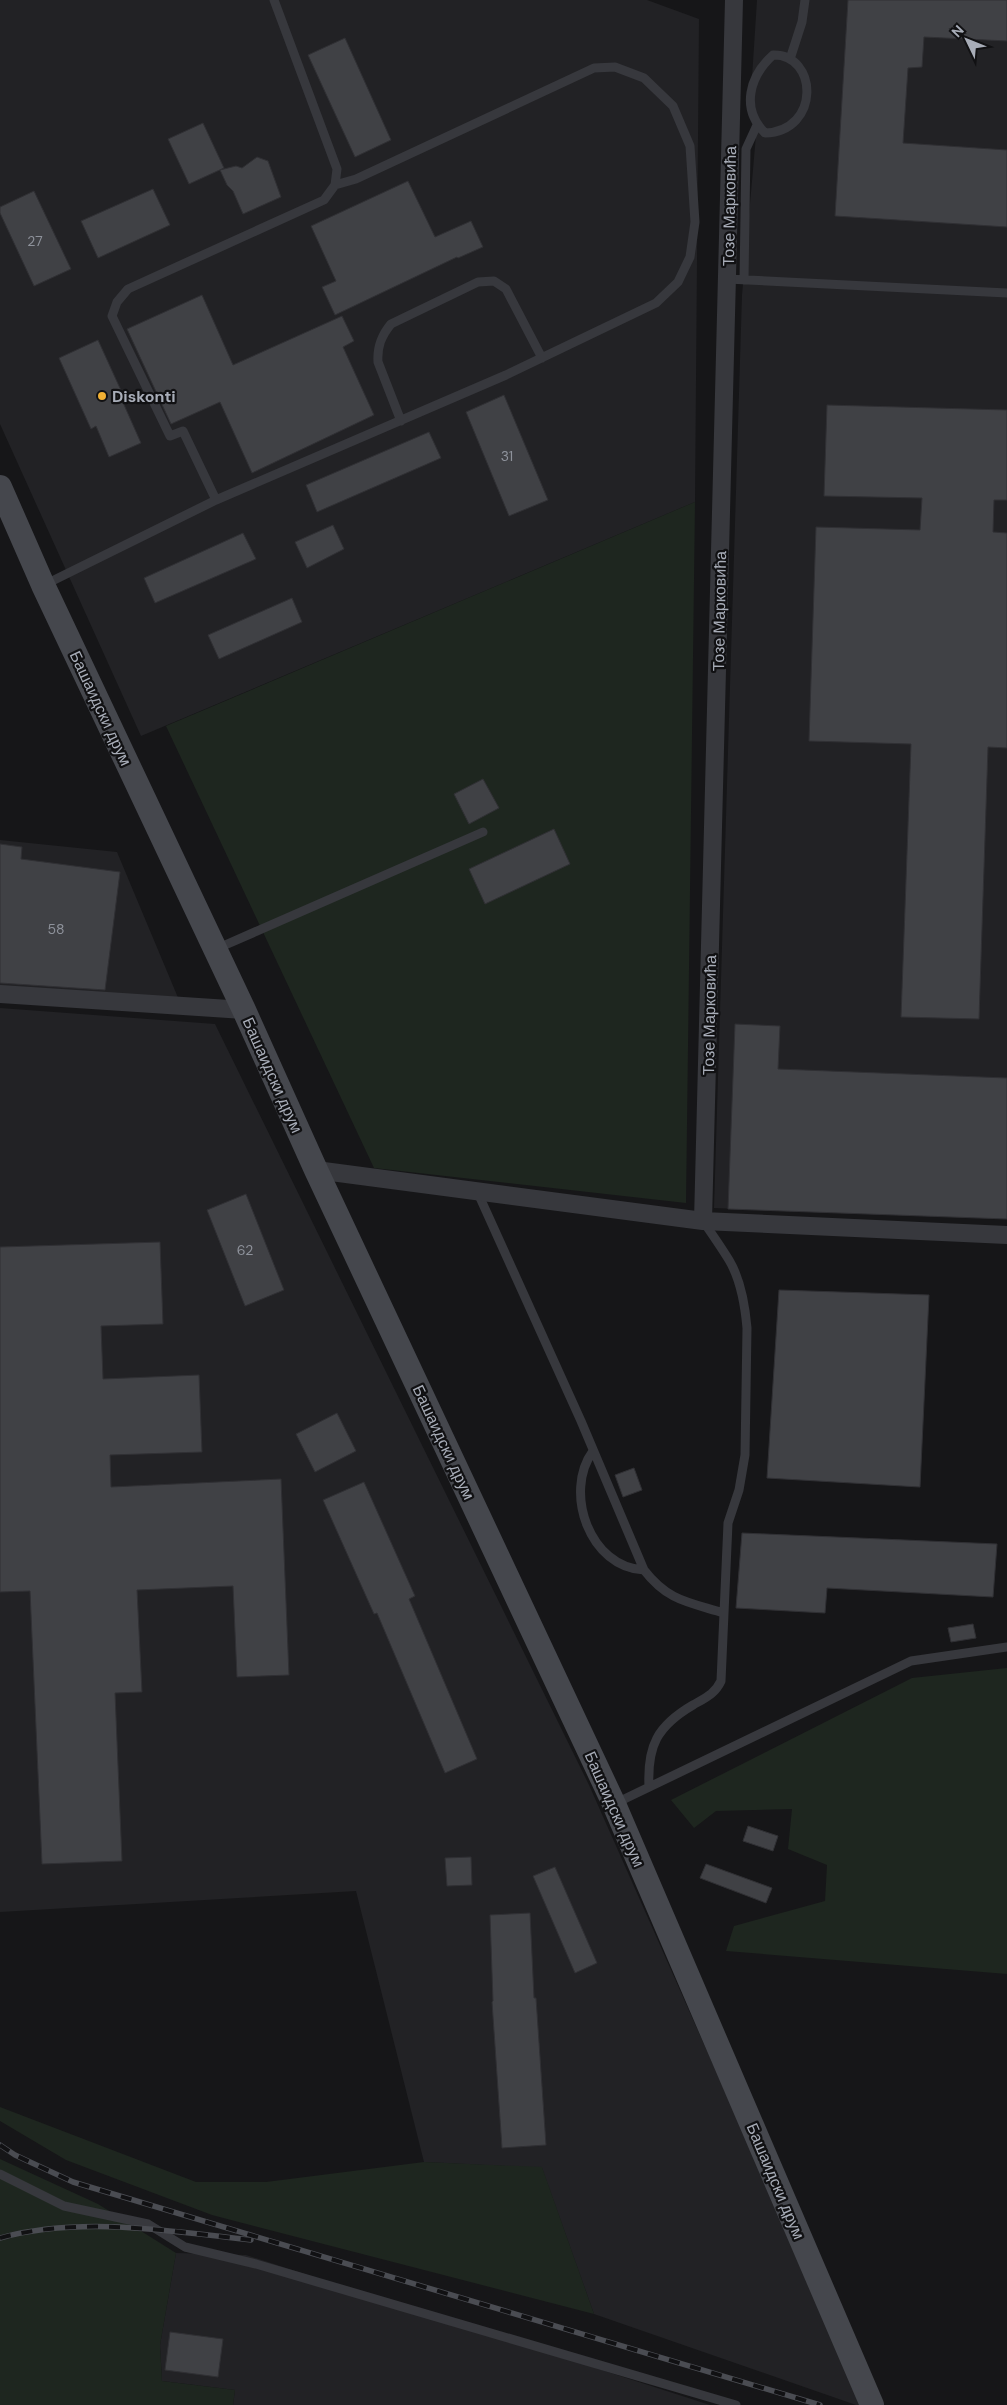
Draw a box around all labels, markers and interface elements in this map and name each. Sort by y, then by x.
north arrow [942,15,992,65]
text: N [947,21,968,41]
street label: Тозе Марковића [718,146,741,266]
house number: 27 [27,232,43,250]
place label: Diskonti [112,386,176,407]
marker: Diskonti [96,390,108,402]
house number: 31 [501,447,513,465]
street label: Тозе Марковића [708,551,731,671]
street label: Башаидски друм [65,647,136,769]
house number: 58 [47,920,65,938]
street label: Тозе Марковића [698,955,721,1075]
street label: Башаидски друм [238,1014,307,1136]
house number: 62 [237,1241,253,1259]
street label: Башаидски друм [408,1381,479,1503]
street label: Башаидски друм [580,1748,649,1870]
street label: Башаидски друм [742,2120,810,2243]

